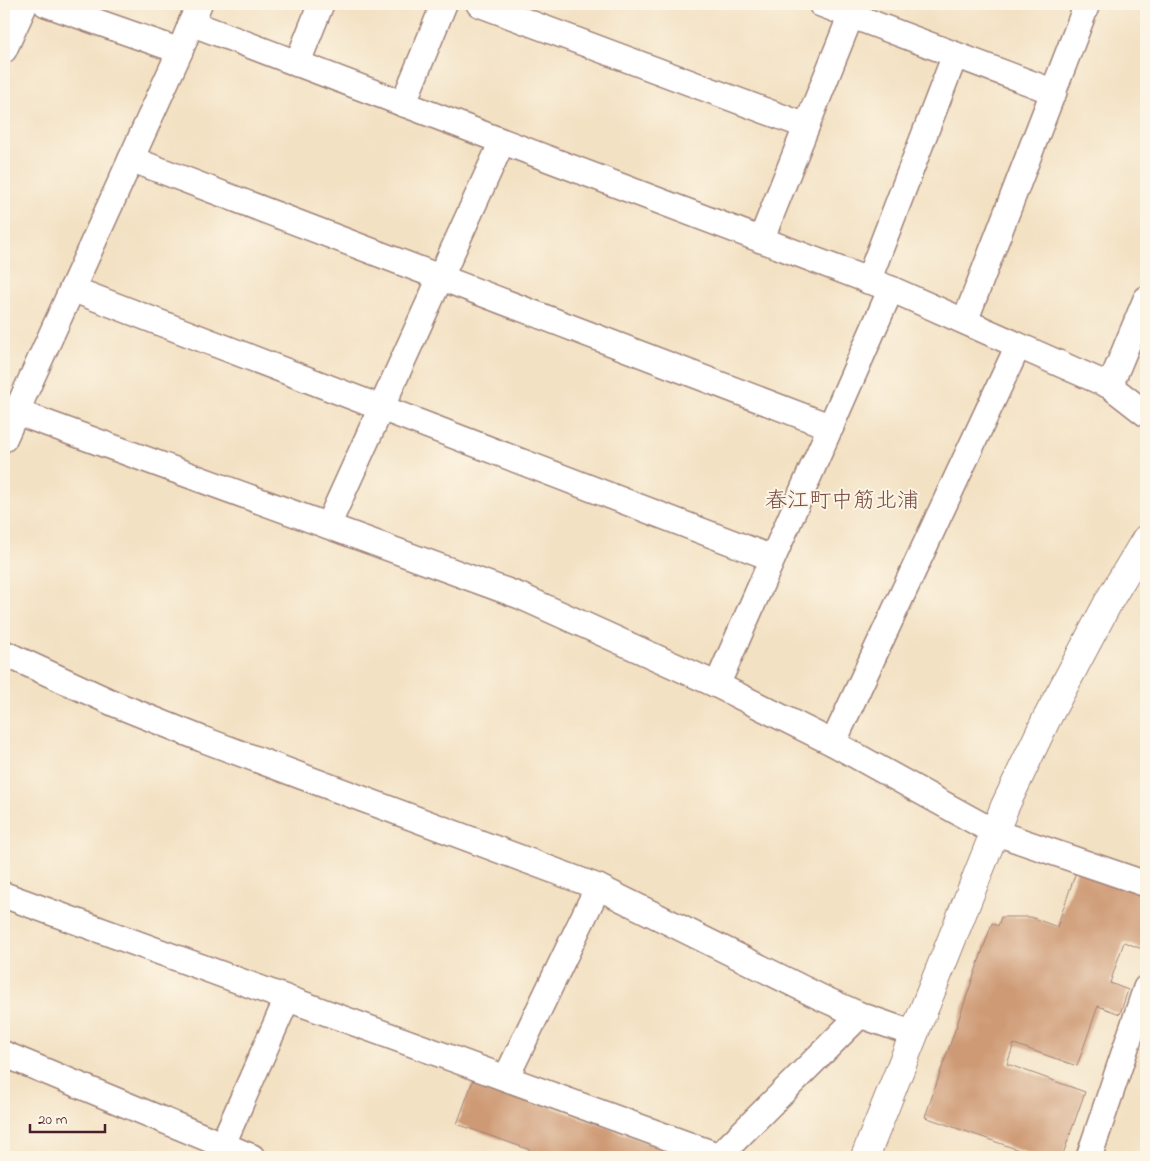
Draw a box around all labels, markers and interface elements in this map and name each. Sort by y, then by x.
district label: 春江町中筋北浦 [765,486,919,518]
scale bar [30,1101,105,1133]
text: 20 m [38,1109,68,1131]

